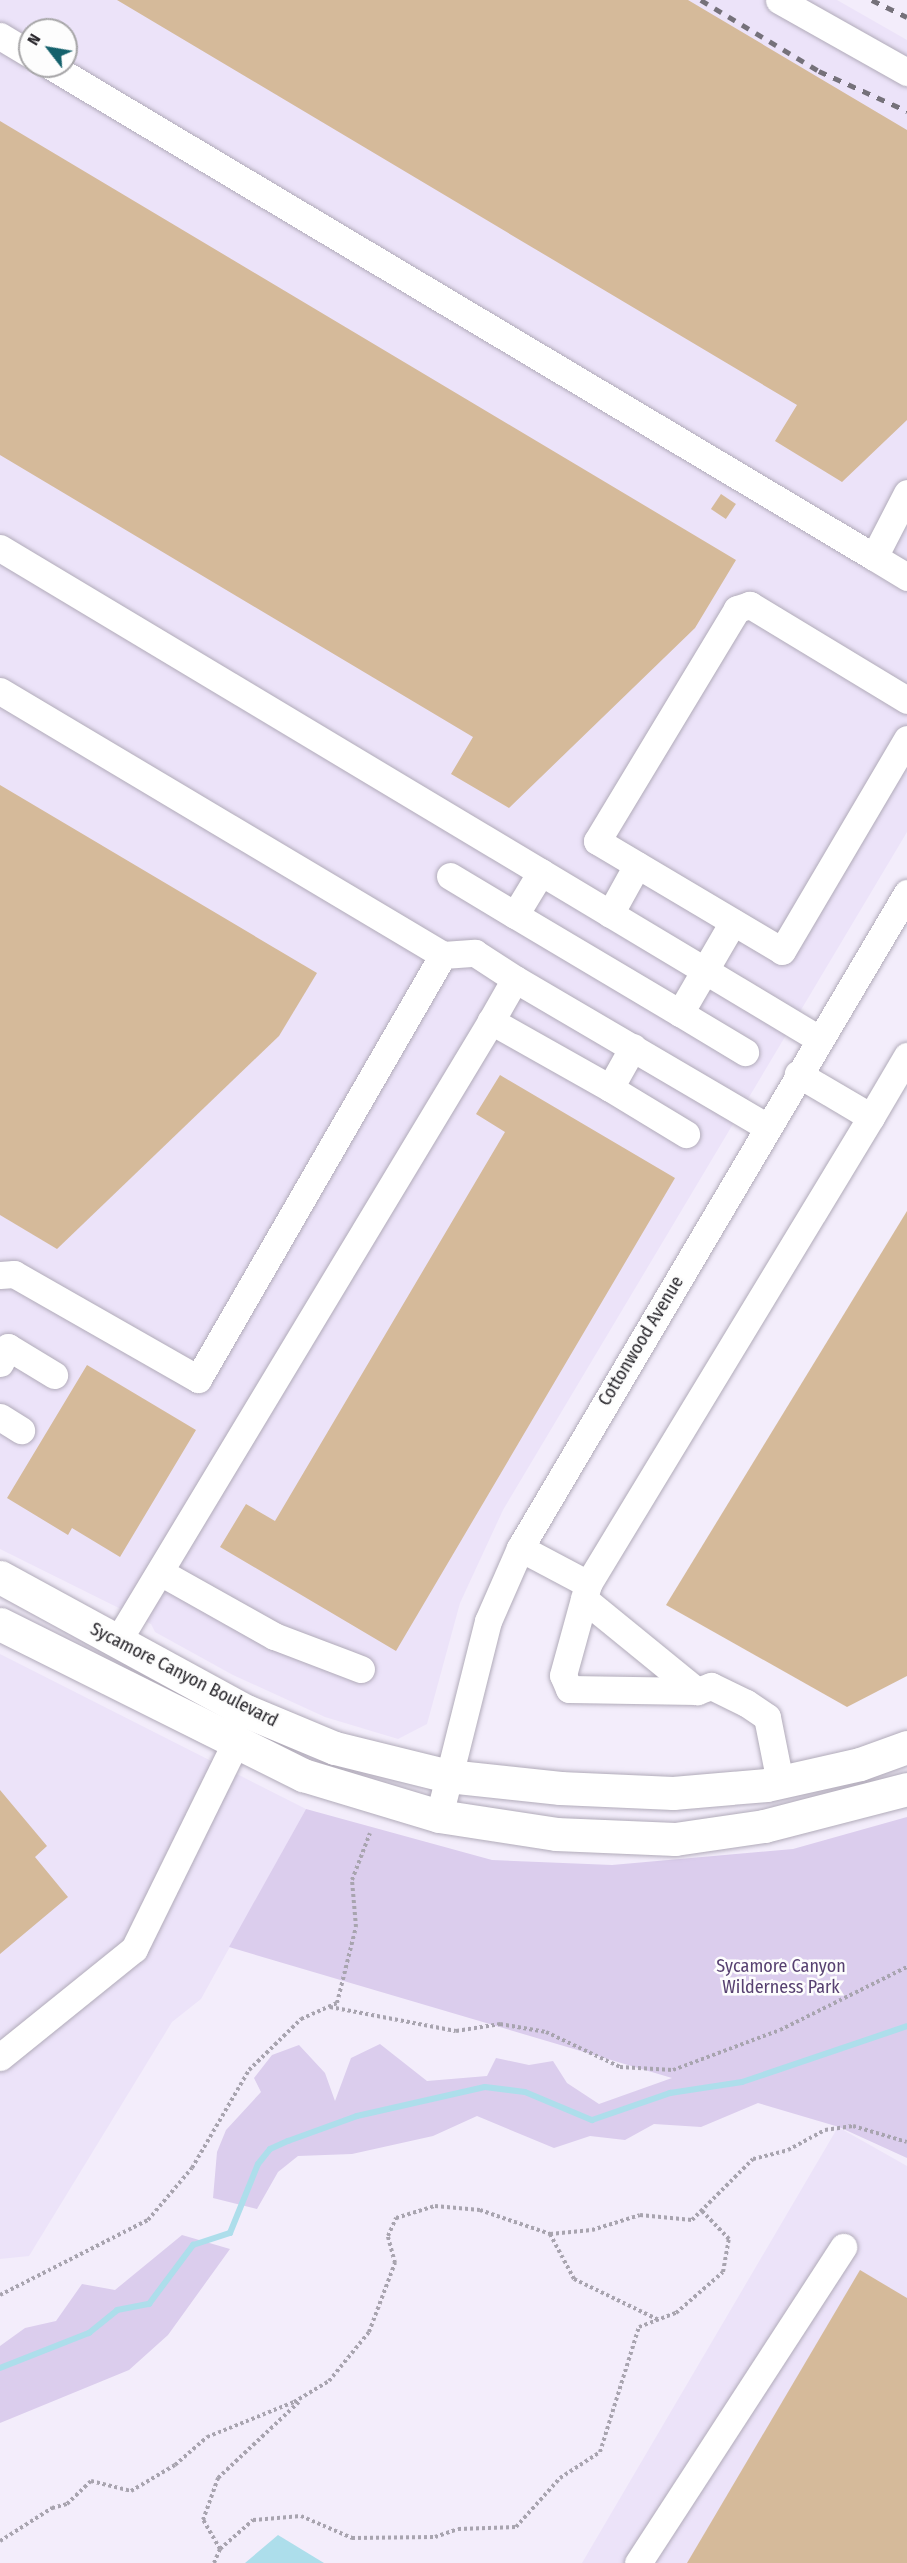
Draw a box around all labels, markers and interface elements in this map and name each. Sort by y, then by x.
north arrow [18,18,78,78]
text: N [23,30,44,49]
street label: Cottonwood Avenue [594,1272,688,1410]
street label: Sycamore Canyon Boulevard [87,1618,281,1732]
park label: Sycamore Canyon Wilderness Park [716,1956,846,1998]

